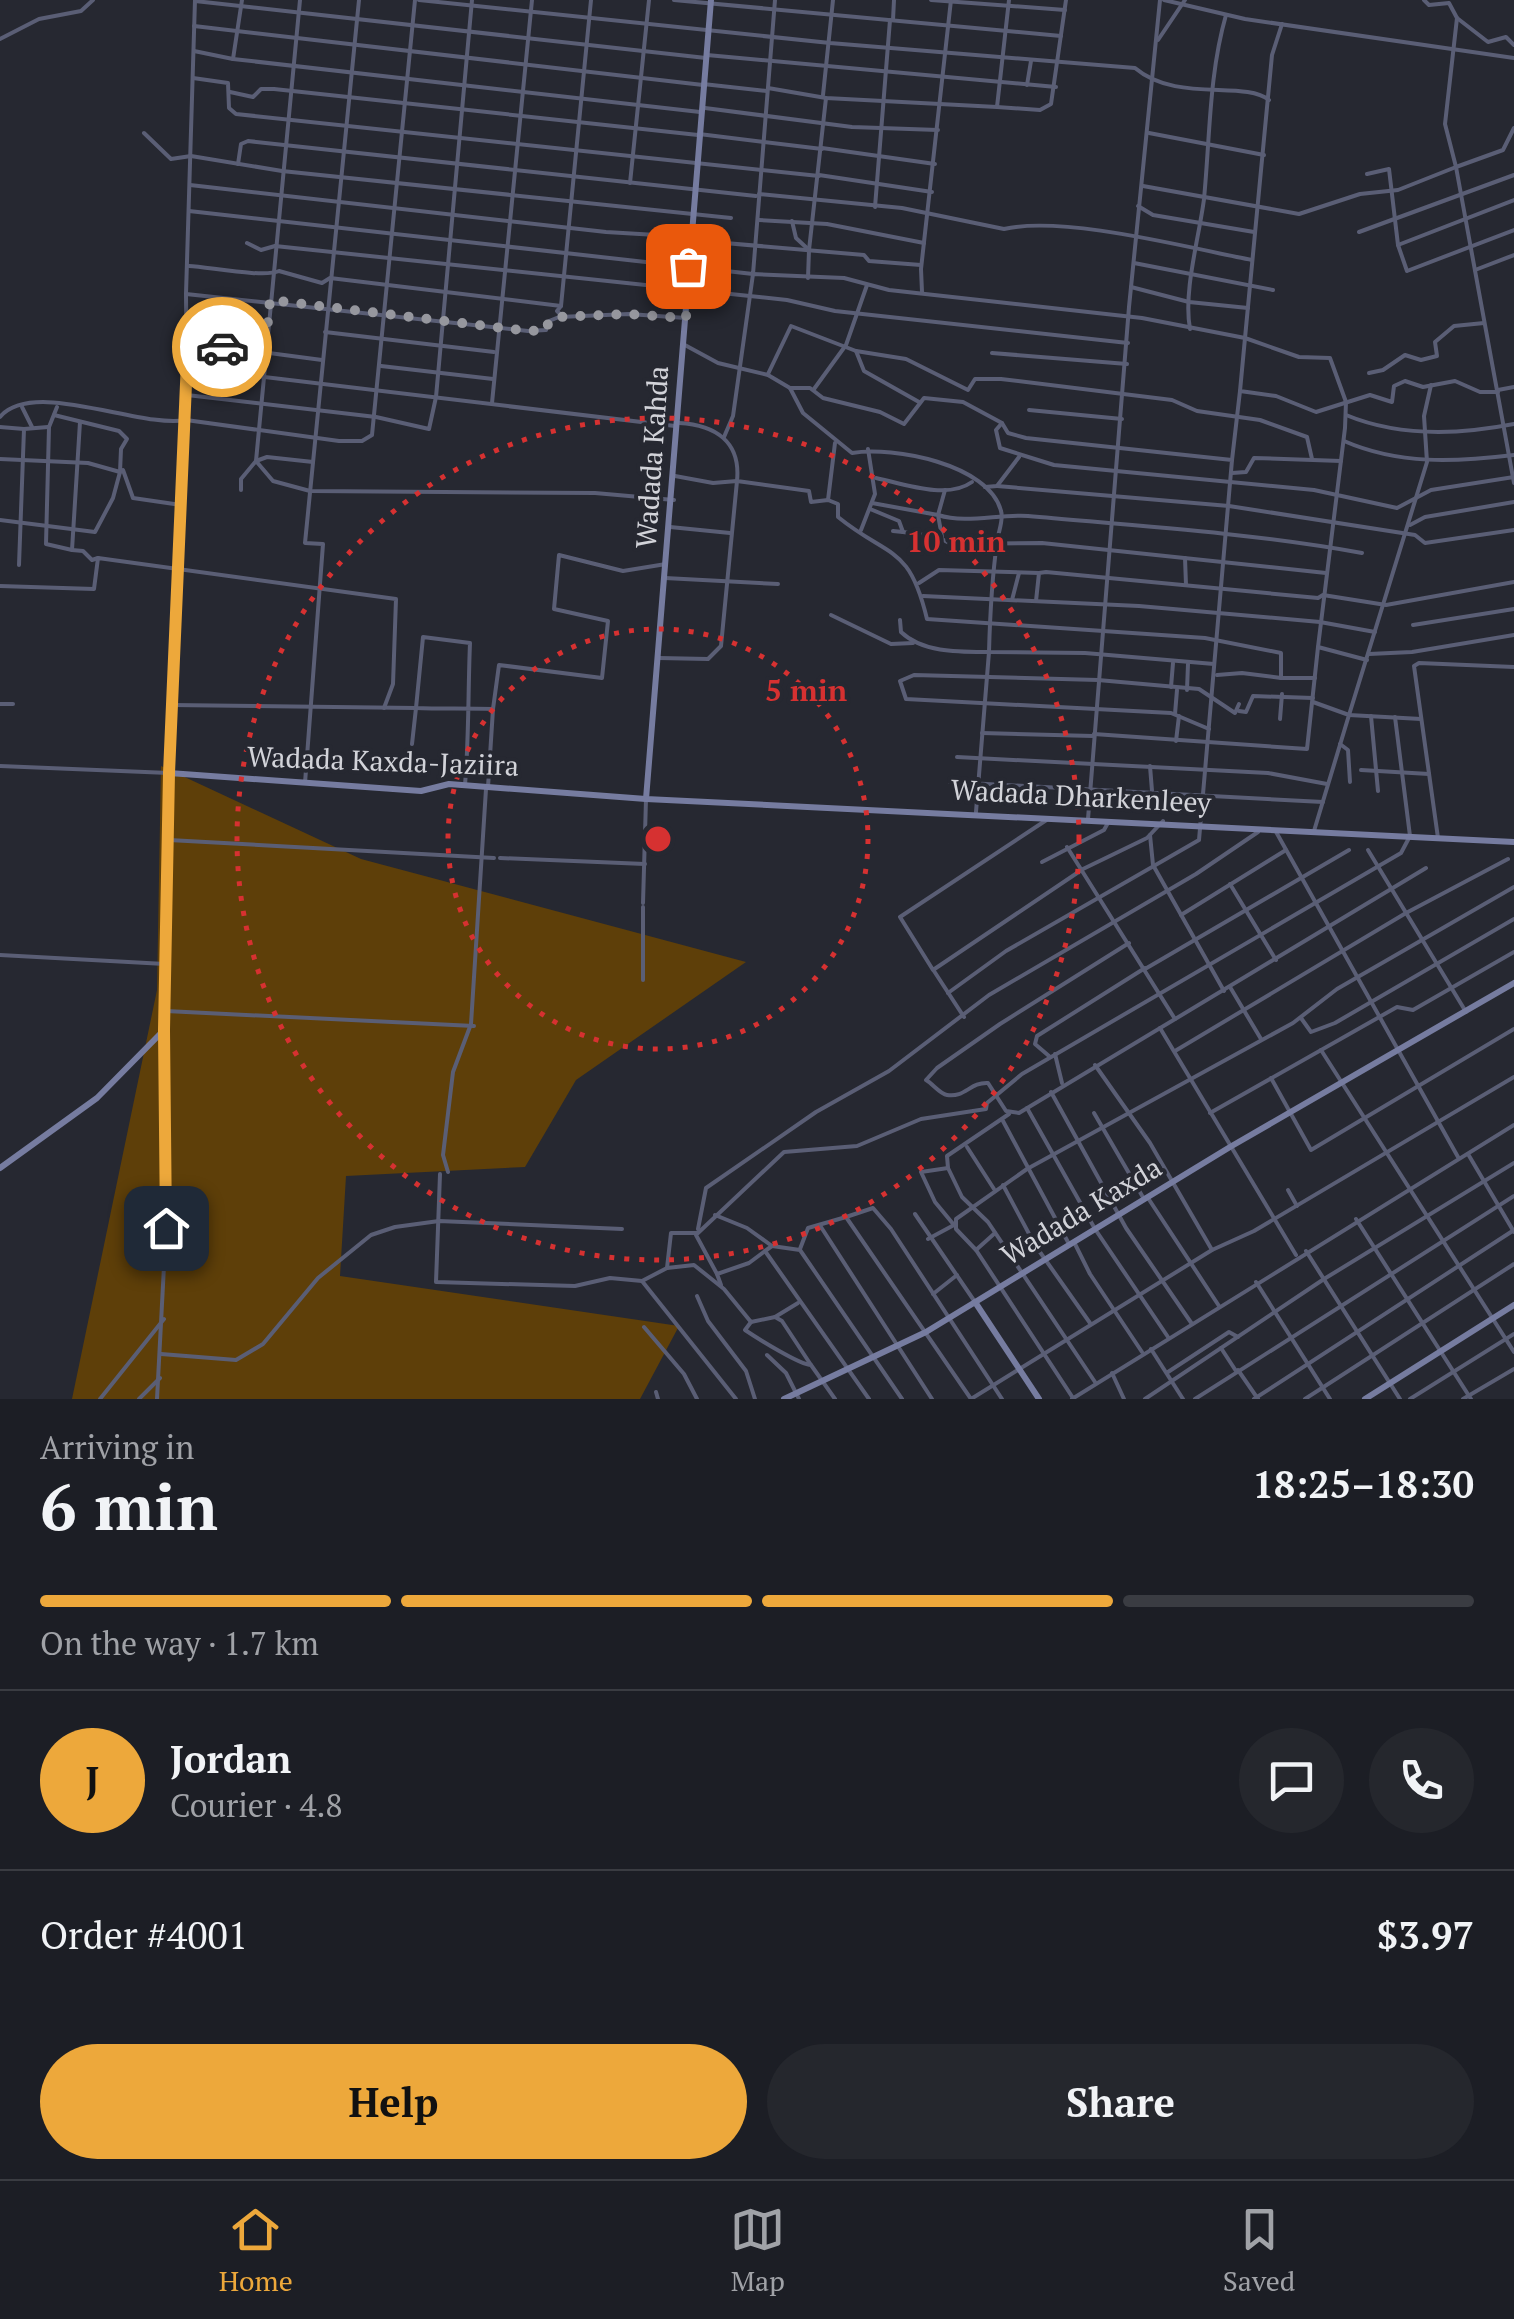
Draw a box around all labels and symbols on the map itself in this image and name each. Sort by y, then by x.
pin [646,224,731,309]
courier [172,297,272,397]
street label: Wadada Kahda [627,364,676,550]
text: 10 min [907,521,1006,561]
text: 5 min [765,670,847,710]
street label: Wadada Kaxda-Jaziira [246,737,520,784]
street label: Wadada Dharkenleey [950,770,1213,821]
centre of rings [640,821,676,857]
street label: Wadada Kaxda [994,1148,1168,1273]
pin [124,1186,209,1271]

